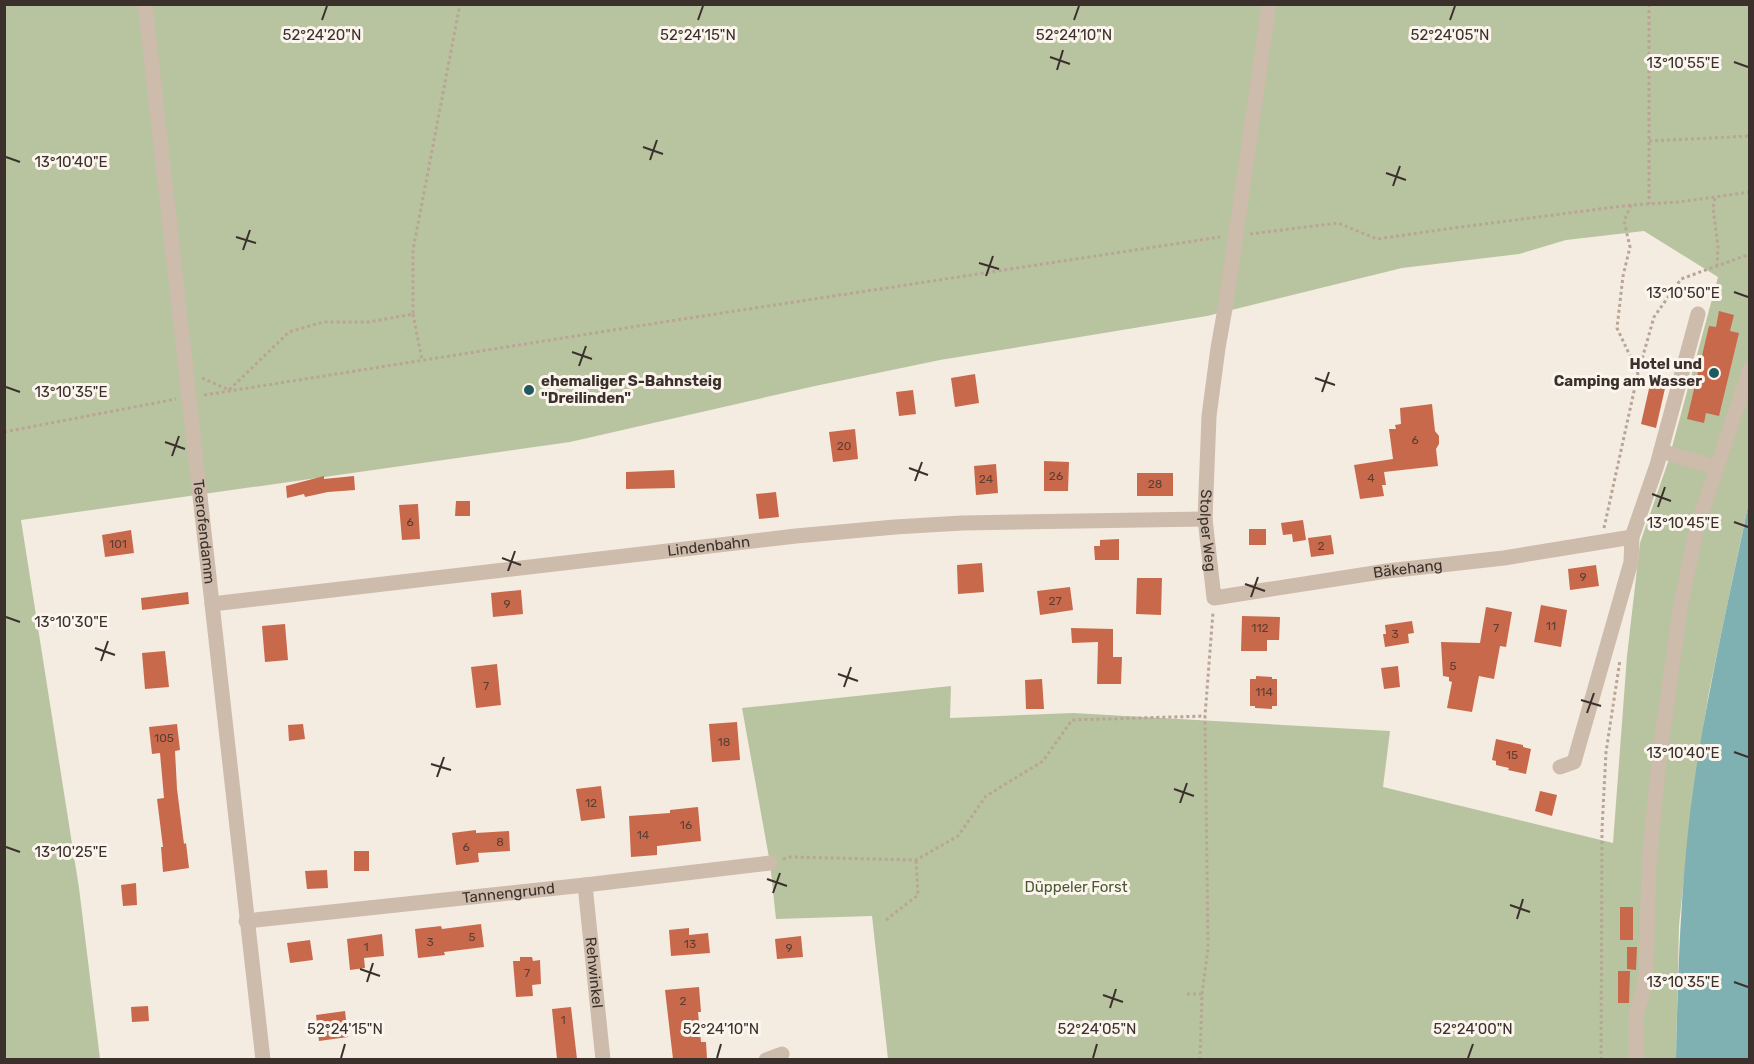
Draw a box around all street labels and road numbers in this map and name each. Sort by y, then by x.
street label: Teerofendamm [189,478,219,585]
street label: Stolper Weg [1196,489,1220,573]
street label: Lindenbahn [666,532,751,560]
street label: Bäkehang [1372,556,1443,582]
street label: Tannengrund [461,879,556,907]
street label: Rehwinkel [581,936,607,1009]

